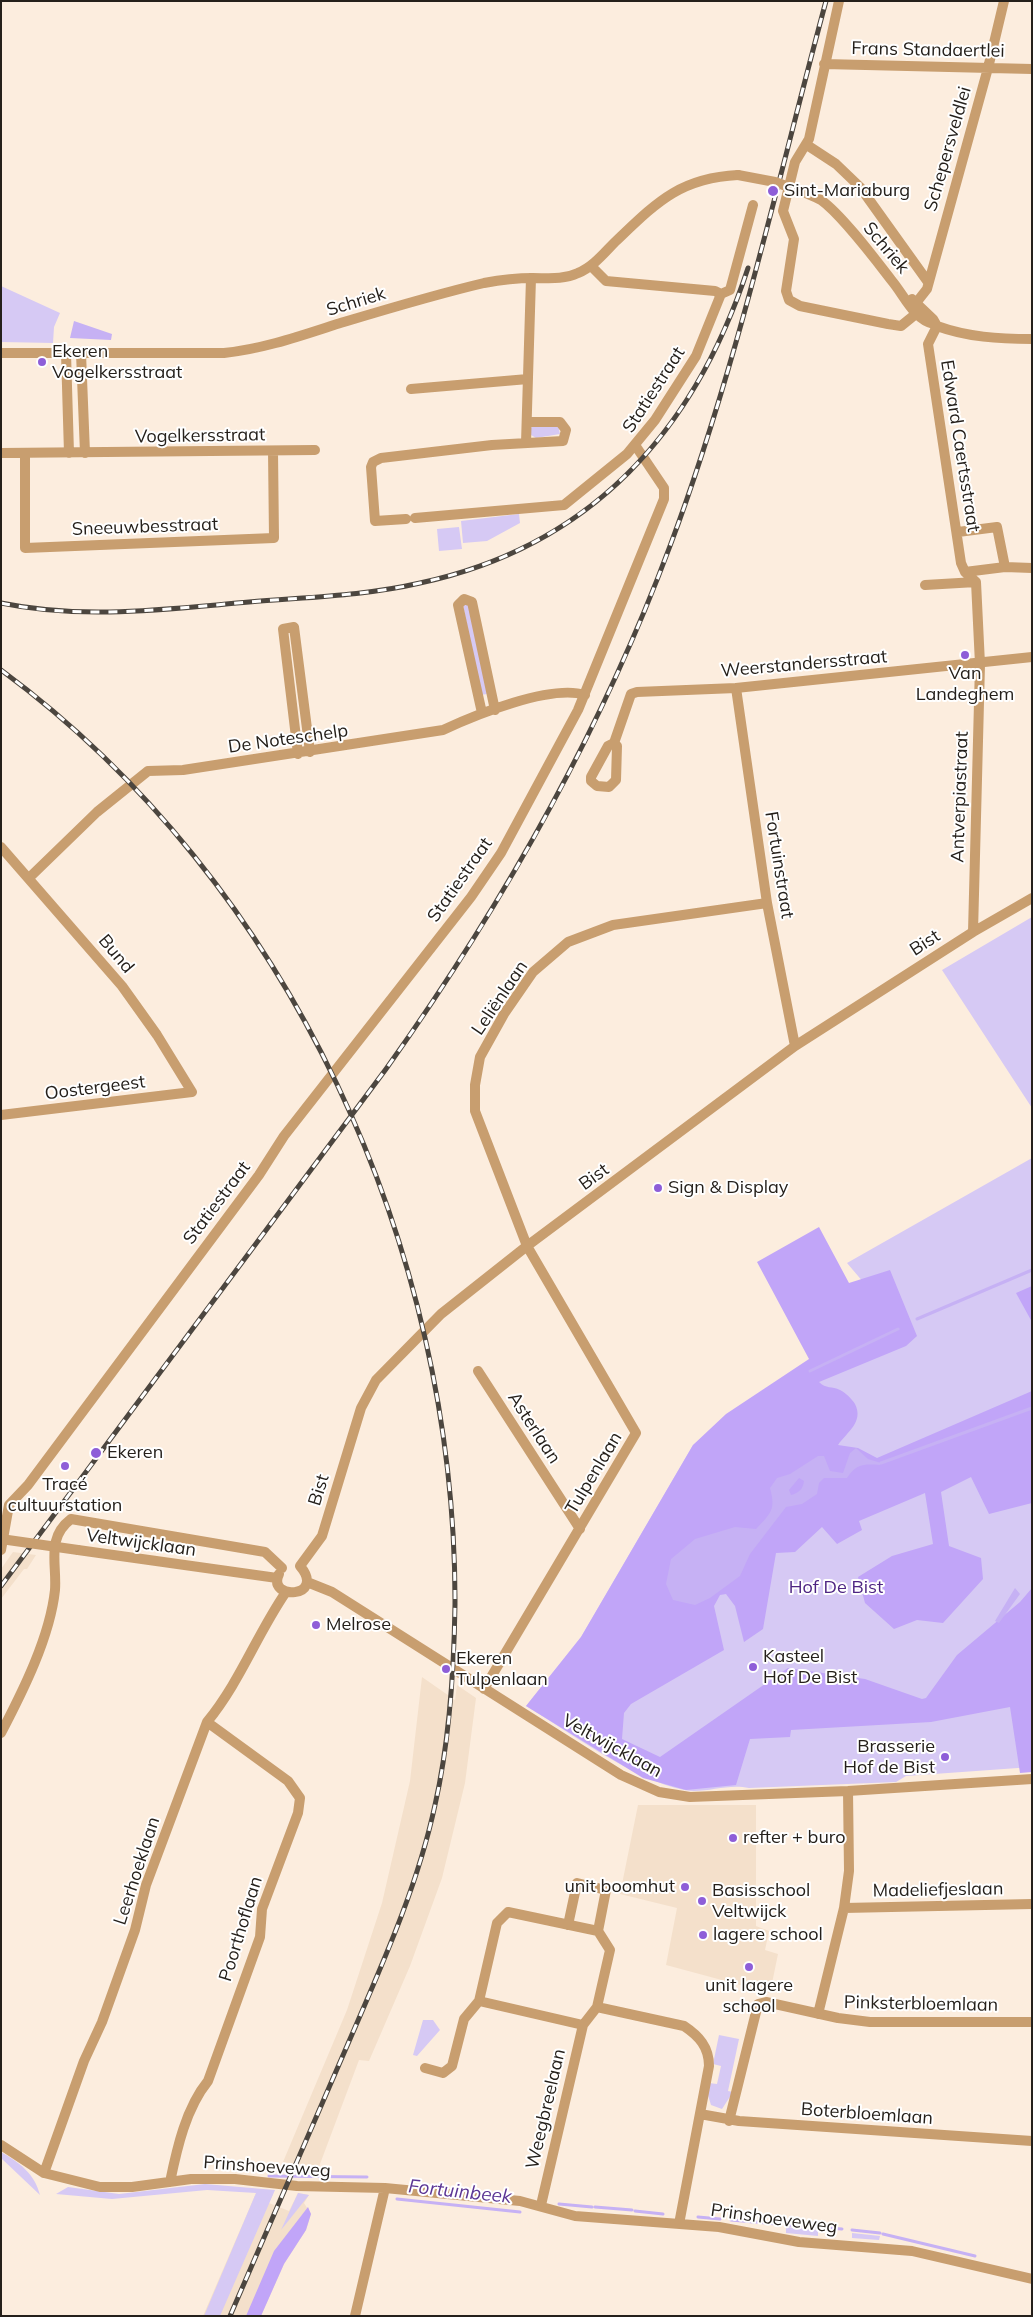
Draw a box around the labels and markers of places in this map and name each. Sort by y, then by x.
place label: Sint-Mariaburg [784,180,910,202]
marker: Sint-Mariaburg [766,184,780,198]
place label: Ekeren Vogelkersstraat [52,341,182,384]
marker: Ekeren Vogelkersstraat [36,356,48,368]
marker: Van Landeghem [959,649,971,661]
place label: Van Landeghem [916,663,1014,706]
place label: Sign & Display [668,1177,788,1199]
marker: Sign & Display [652,1182,664,1194]
place label: Ekeren [107,1442,163,1464]
marker: Ekeren [89,1446,103,1460]
marker: Tracé cultuurstation [59,1460,71,1472]
place label: Tracé cultuurstation [8,1474,122,1516]
place label: Melrose [326,1614,391,1636]
marker: Melrose [310,1619,322,1631]
place label: Kasteel Hof De Bist [763,1646,857,1688]
place label: Ekeren Tulpenlaan [456,1648,548,1690]
marker: Kasteel Hof De Bist [747,1661,759,1673]
marker: Ekeren Tulpenlaan [440,1663,452,1675]
place label: Brasserie Hof de Bist [843,1736,935,1778]
marker: Brasserie Hof de Bist [939,1751,951,1763]
place label: refter + buro [743,1827,845,1849]
marker: refter + buro [727,1832,739,1844]
place label: unit boomhut [564,1876,675,1898]
place label: Basisschool Veltwijck [712,1880,810,1922]
marker: unit boomhut [679,1881,691,1893]
marker: Basisschool Veltwijck [696,1895,708,1907]
place label: lagere school [713,1924,823,1946]
marker: lagere school [697,1929,709,1941]
marker: unit lagere school [743,1961,755,1973]
place label: unit lagere school [705,1975,793,2018]

